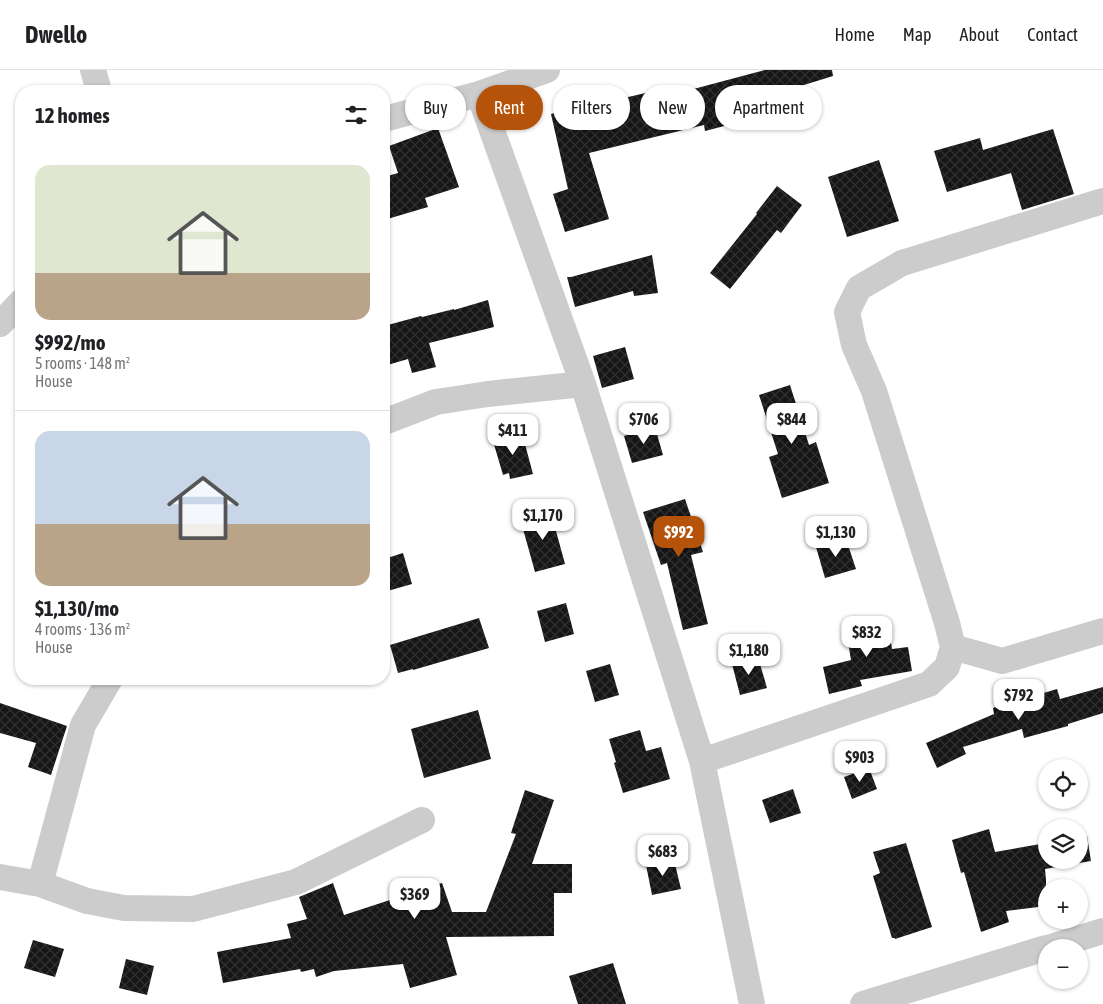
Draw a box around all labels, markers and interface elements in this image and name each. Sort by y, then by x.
text: Dwello [25,21,87,48]
text: Home [835,24,875,45]
text: Map [903,24,932,45]
text: About [960,24,999,45]
text: Contact [1027,24,1078,45]
chip: Buy [405,85,466,130]
chip: Rent [476,85,543,130]
chip: Filters [553,85,630,130]
chip: New [640,85,705,130]
chip: Apartment [715,85,822,130]
icon: filters [342,101,370,129]
text: 12 homes [35,103,110,127]
icon: home [158,198,248,288]
text: $992/mo [35,330,106,354]
text: 5 rooms · 148 m² [35,354,130,372]
text: House [35,372,72,390]
pin: $706 [614,402,674,445]
pin: $844 [762,402,822,445]
text: $706 [629,410,659,428]
text: $844 [777,410,807,428]
pin: $411 [483,414,543,456]
text: $411 [498,421,528,439]
icon: home [158,463,248,553]
pin: $1,170 [502,498,584,541]
text: $1,170 [523,506,563,524]
pin: $992 [649,516,709,558]
pin: $1,130 [795,516,877,558]
text: $992 [664,523,694,541]
text: $1,130 [816,523,856,541]
text: $1,130/mo [35,596,119,620]
pin: $832 [837,616,897,658]
text: 4 rooms · 136 m² [35,620,130,638]
text: $832 [852,623,882,641]
pin: $1,180 [708,634,790,676]
text: House [35,638,72,656]
text: $1,180 [729,641,769,659]
pin: $792 [989,678,1049,721]
text: $792 [1004,686,1034,704]
pin: $903 [830,740,890,783]
text: $903 [845,748,875,766]
map controls [1038,759,1088,989]
button: locate [1038,759,1088,809]
button: layers [1038,819,1088,869]
pin: $683 [633,834,693,877]
text: $683 [648,842,678,860]
pin: $369 [385,878,445,920]
button: + [1038,879,1088,929]
text: $369 [400,885,430,903]
button: − [1038,939,1088,989]

